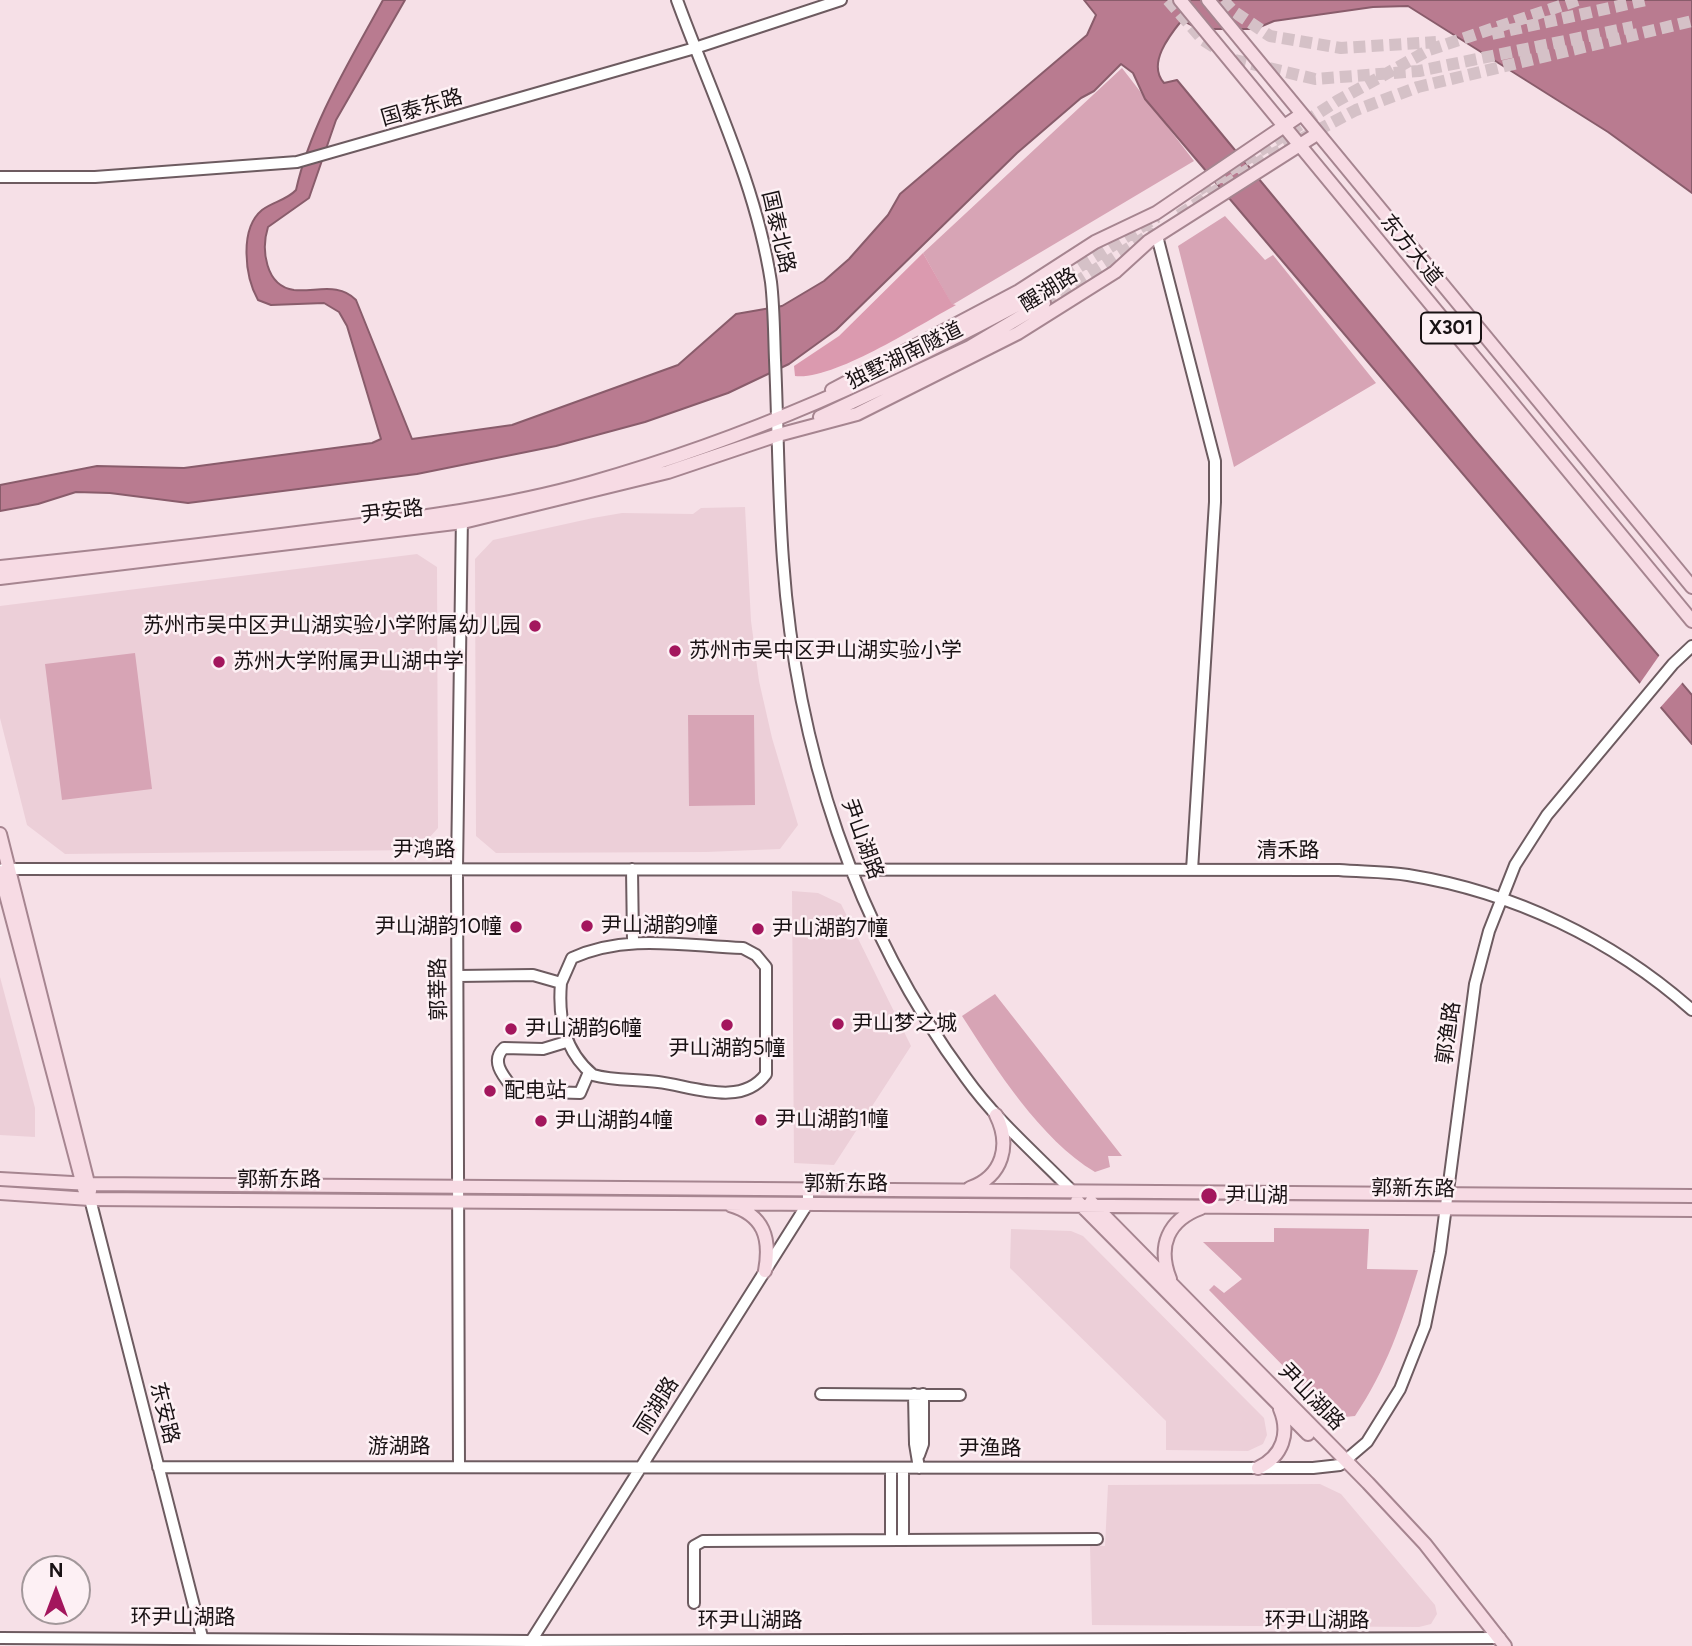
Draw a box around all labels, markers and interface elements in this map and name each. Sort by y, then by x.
street label: 国泰东路 [378,84,466,132]
street label: 国泰北路 [756,188,800,276]
street label: 东方大道 [1375,209,1447,291]
street label: 醒湖路 [1016,263,1082,317]
road number: X301 [1421,312,1481,344]
street label: 独墅湖南隧道 [843,317,967,395]
street label: 尹安路 [359,496,425,528]
place label: 苏州市吴中区尹山湖实验小学附属幼儿园 [143,613,521,639]
marker: 苏州市吴中区尹山湖实验小学附属幼儿园 [527,618,543,634]
place label: 苏州市吴中区尹山湖实验小学 [689,638,962,664]
marker: 苏州市吴中区尹山湖实验小学 [667,643,683,659]
place label: 苏州大学附属尹山湖中学 [233,649,464,675]
marker: 苏州大学附属尹山湖中学 [211,654,227,670]
street label: 尹山湖路 [836,795,888,883]
street label: 尹鸿路 [393,837,455,863]
street label: 清禾路 [1257,838,1319,864]
place label: 尹山湖韵9幢 [601,913,718,939]
place label: 尹山湖韵10幢 [375,914,502,940]
place label: 尹山湖韵7幢 [772,916,888,942]
marker: 尹山湖韵9幢 [579,918,595,934]
marker: 尹山湖韵10幢 [508,919,524,935]
marker: 尹山湖韵7幢 [750,921,766,937]
street label: 郭莘路 [426,957,452,1021]
street label: 郭渔路 [1432,1000,1466,1066]
place label: 尹山梦之城 [852,1011,957,1037]
place label: 尹山湖韵6幢 [525,1016,642,1042]
marker: 尹山梦之城 [830,1016,846,1032]
marker: 尹山湖韵5幢 [719,1017,735,1033]
marker: 尹山湖韵6幢 [503,1021,519,1037]
place label: 尹山湖韵5幢 [668,1036,786,1062]
place label: 配电站 [504,1078,567,1104]
marker: 配电站 [482,1083,498,1099]
place label: 尹山湖韵1幢 [775,1107,889,1133]
place label: 尹山湖韵4幢 [555,1108,673,1134]
marker: 尹山湖韵1幢 [753,1112,769,1128]
marker: 尹山湖韵4幢 [533,1113,549,1129]
street label: 郭新东路 [237,1167,321,1193]
street label: 郭新东路 [804,1171,888,1197]
street label: 郭新东路 [1371,1176,1455,1202]
place label: 尹山湖 [1225,1183,1288,1209]
marker: 尹山湖 [1199,1186,1219,1206]
street label: 尹山湖路 [1273,1358,1349,1436]
street label: 丽湖路 [630,1373,684,1439]
street label: 东安路 [144,1379,184,1447]
street label: 游湖路 [368,1434,430,1460]
street label: 尹渔路 [959,1436,1021,1462]
north arrow [21,1555,91,1625]
text: N [49,1559,63,1582]
street label: 环尹山湖路 [131,1605,235,1631]
street label: 环尹山湖路 [698,1608,802,1634]
street label: 环尹山湖路 [1265,1608,1369,1634]

